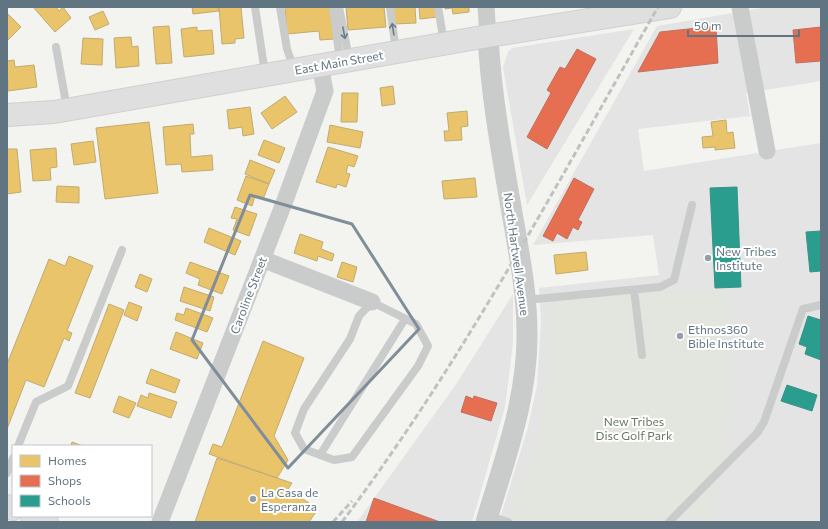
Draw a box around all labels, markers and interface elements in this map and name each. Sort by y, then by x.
scale bar [688,12,799,38]
text: 50 m [694,18,722,32]
one-way arrow [389,23,397,36]
one-way arrow [341,27,349,40]
street label: East Main Street [294,47,385,77]
street label: North Hartwell Avenue [501,192,533,316]
place label: New Tribes Institute [716,244,777,272]
marker: New Tribes Institute [703,253,713,263]
street label: Caroline Street [227,254,269,336]
place label: Ethnos360 Bible Institute [688,322,764,350]
marker: Ethnos360 Bible Institute [675,331,685,341]
park label: New Tribes Disc Golf Park [596,414,673,442]
legend [12,445,152,517]
text: Homes [48,453,86,467]
text: Shops [48,473,82,487]
place label: La Casa de Esperanza [261,485,318,513]
text: Schools [48,493,91,507]
marker: La Casa de Esperanza [248,494,258,504]

